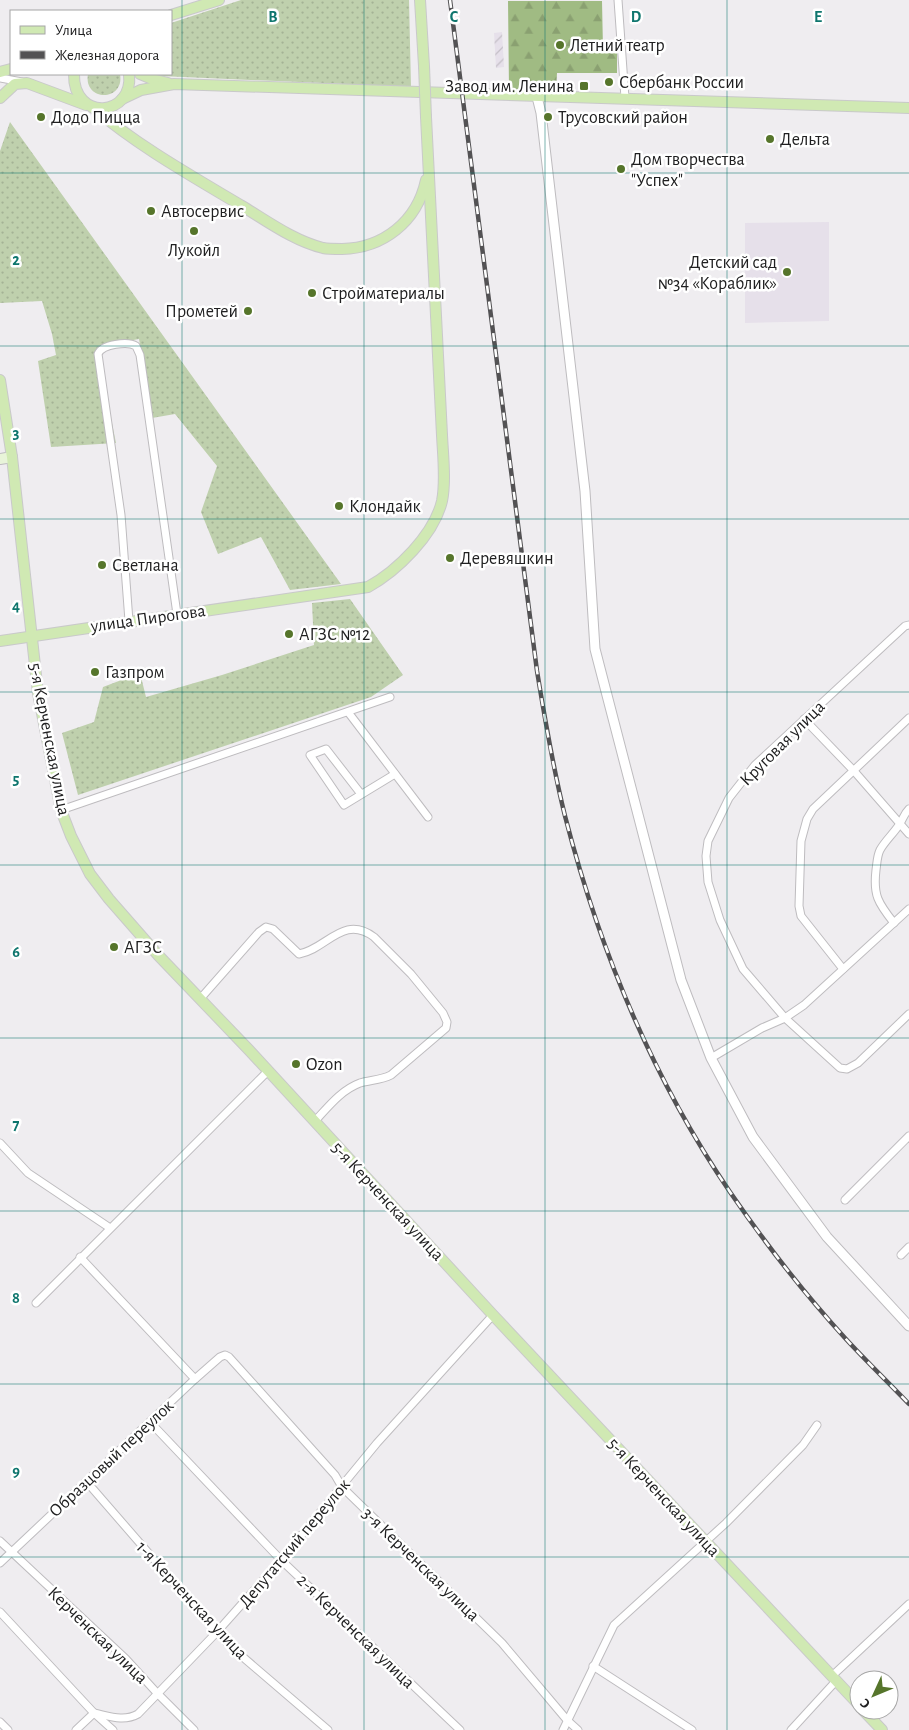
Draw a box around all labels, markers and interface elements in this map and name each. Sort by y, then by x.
text: B [268,9,278,25]
text: C [450,9,459,25]
text: D [631,9,642,25]
text: E [814,9,822,25]
legend [10,10,172,75]
text: Улица [55,23,92,38]
place label: Летний театр [570,37,665,55]
marker: Летний театр [554,39,566,51]
text: Железная дорога [55,48,160,63]
place label: Сбербанк России [619,73,744,92]
marker: Сбербанк России [603,76,615,88]
place label: Завод им. Ленина [445,78,574,96]
marker: Завод им. Ленина [578,80,590,92]
place label: Додо Пицца [51,109,141,127]
place label: Трусовский район [558,109,688,127]
marker: Додо Пицца [35,111,47,123]
marker: Трусовский район [542,111,554,123]
place label: Дельта [780,131,830,149]
marker: Дельта [764,133,776,145]
place label: Дом творчества "Успех" [631,151,745,190]
marker: Дом творчества "Успех" [615,163,627,175]
place label: Автосервис [161,203,244,221]
marker: Автосервис [145,205,157,217]
marker: Лукойл [188,225,200,237]
place label: Лукойл [168,242,220,260]
text: 2 [12,252,20,268]
place label: Детский сад №34 «Кораблик» [657,254,777,293]
marker: Детский сад №34 «Кораблик» [781,266,793,278]
place label: Стройматериалы [322,285,445,303]
marker: Стройматериалы [306,287,318,299]
place label: Прометей [165,303,238,321]
marker: Прометей [242,305,254,317]
text: 3 [13,425,20,441]
place label: Клондайк [349,498,422,516]
marker: Клондайк [333,500,345,512]
place label: Деревяшкин [460,550,554,568]
marker: Деревяшкин [444,552,456,564]
place label: Светлана [112,557,179,575]
marker: Светлана [96,559,108,571]
text: 4 [12,598,20,614]
street label: улица Пирогова [89,602,207,636]
place label: АГЗС №12 [299,626,370,644]
marker: АГЗС №12 [283,628,295,640]
street label: 5-я Керченская улица [25,661,73,817]
place label: Газпром [105,664,165,682]
marker: Газпром [89,666,101,678]
street label: Круговая улица [737,698,829,790]
text: 5 [13,771,20,787]
place label: АГЗС [124,939,162,957]
marker: АГЗС [108,941,120,953]
text: 6 [12,944,20,960]
place label: Ozon [306,1056,343,1074]
marker: Ozon [290,1058,302,1070]
text: 7 [13,1117,20,1133]
street label: 5-я Керченская улица [328,1139,447,1265]
text: 8 [12,1290,20,1306]
street label: Образцовый переулок [45,1395,178,1521]
street label: 5-я Керченская улица [604,1435,723,1561]
text: 9 [12,1463,20,1479]
street label: Депутатский переулок [236,1475,354,1612]
street label: 3-я Керченская улица [358,1504,482,1625]
street label: 1-я Керченская улица [132,1538,250,1663]
street label: 2-я Керченская улица [293,1571,418,1692]
street label: Керченская улица [44,1584,151,1688]
north arrow [849,1670,899,1720]
text: С [857,1696,873,1711]

